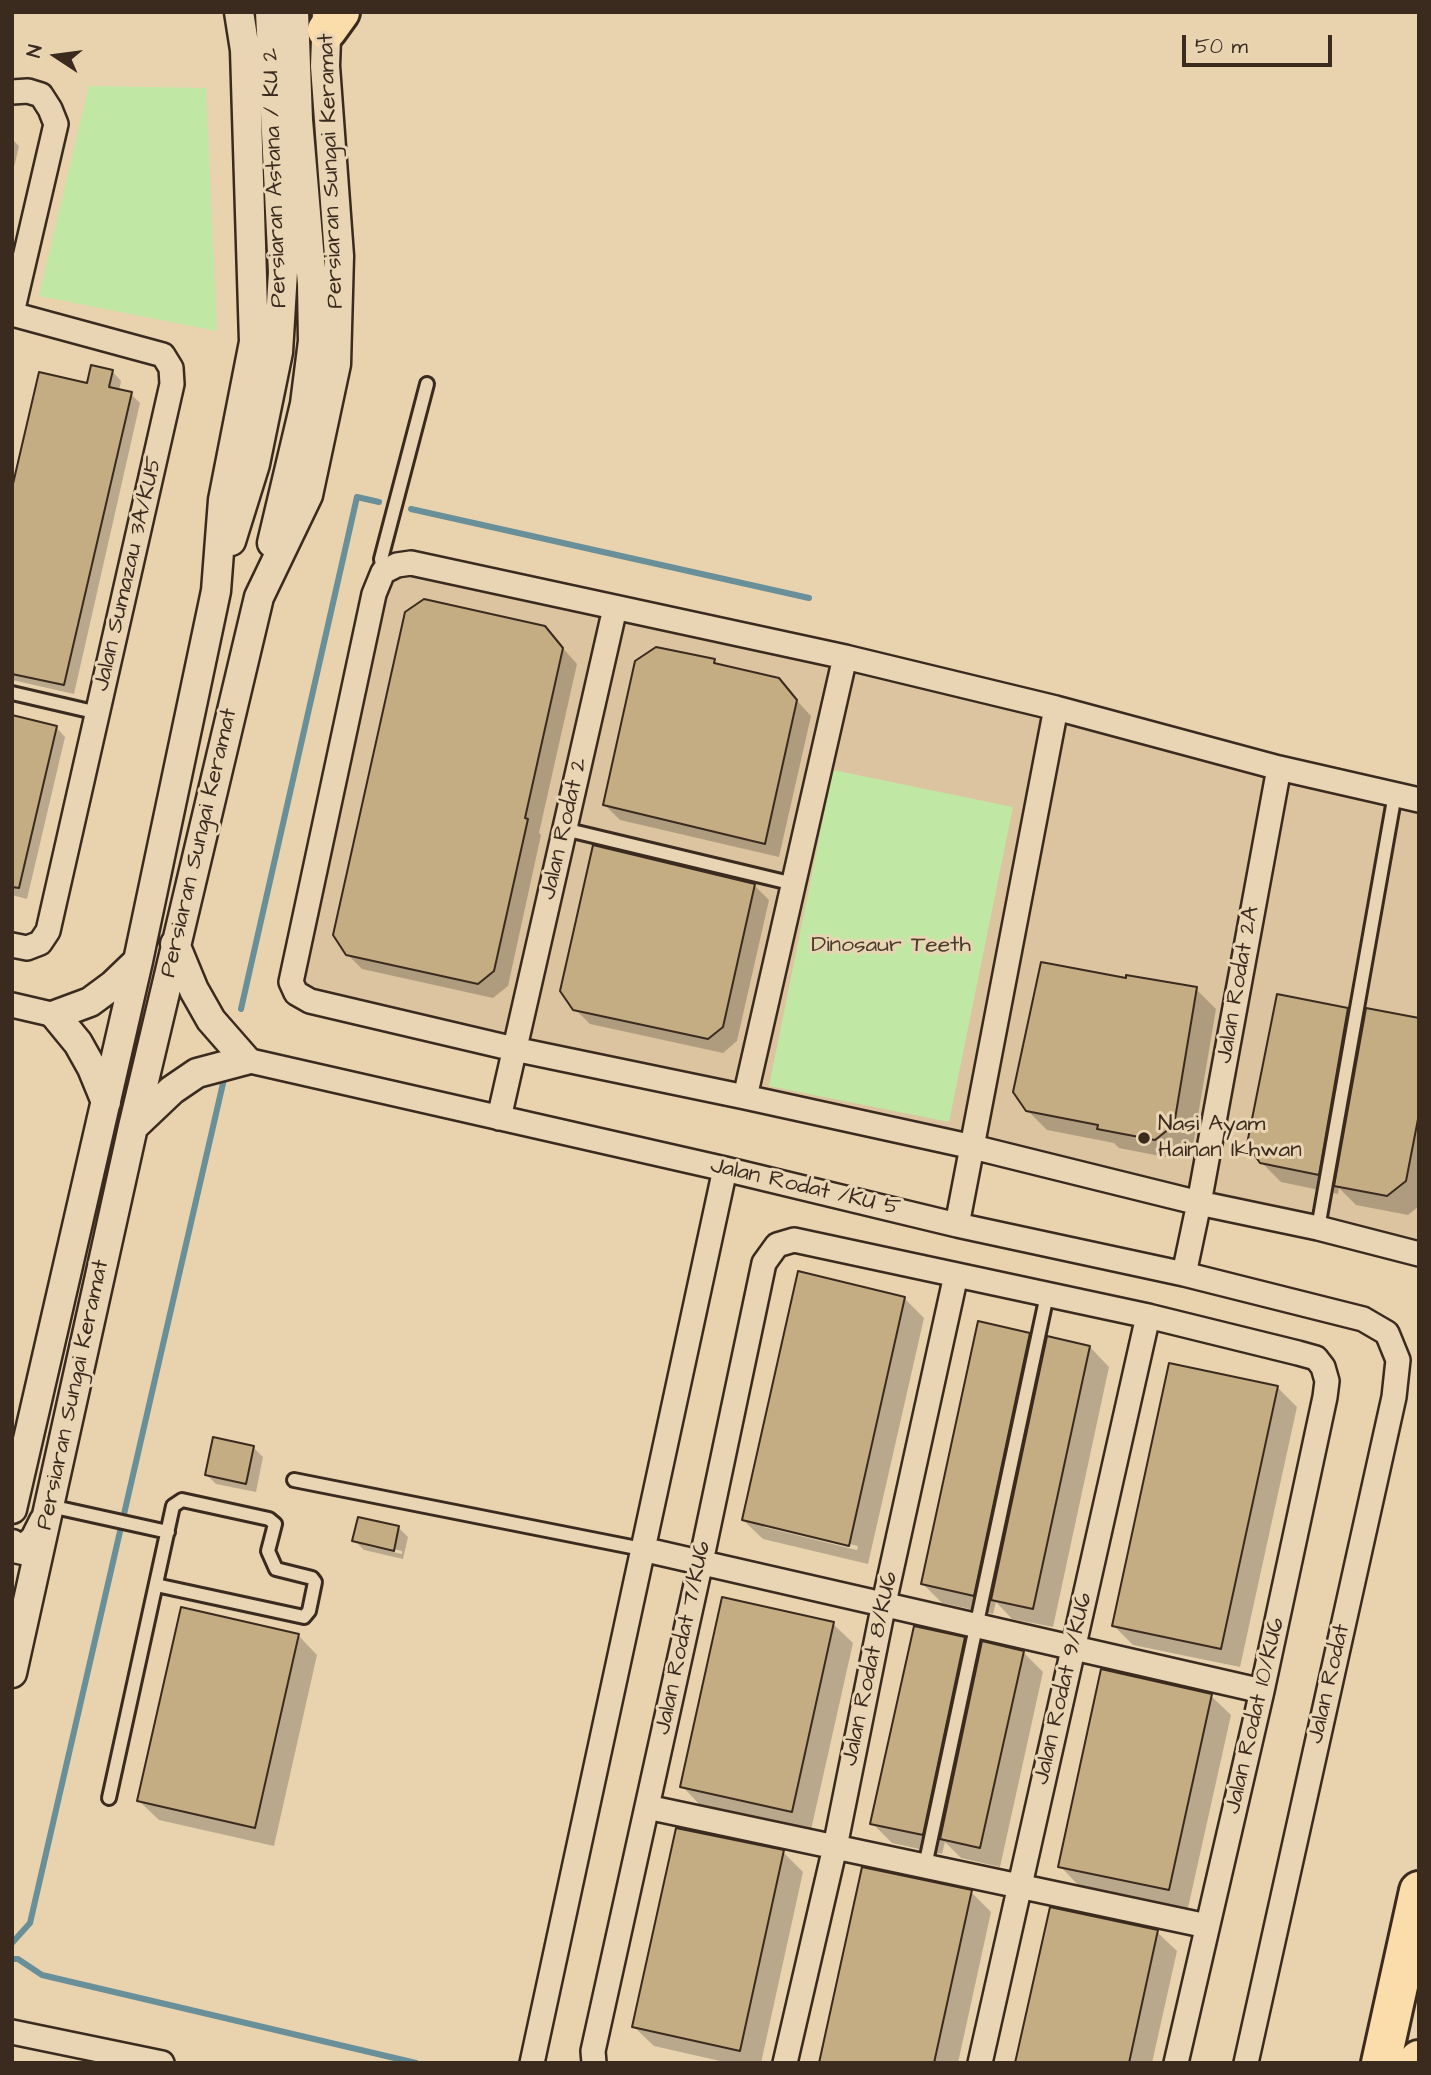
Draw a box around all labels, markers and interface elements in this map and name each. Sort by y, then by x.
north arrow [21,21,91,91]
scale bar [1186,21,1336,65]
text: 50 m [1195,32,1248,61]
street label: Persiaran Sungai Keramat [313,33,351,309]
text: N [21,42,50,60]
street label: Persiaran Astana / KU 2 [258,47,294,309]
street label: Jalan Sumazau 3A/KU5 [89,454,169,694]
street label: Persiaran Sungai Keramat [156,706,244,980]
street label: Jalan Rodat 2 [535,756,595,902]
street label: Jalan Rodat 2A [1212,904,1266,1066]
park label: Dinosaur Teeth [811,932,971,960]
place label: Nasi Ayam Hainan Ikhwan [1158,1111,1302,1165]
marker: Nasi Ayam Hainan Ikhwan [1136,1130,1152,1146]
street label: Jalan Rodat /KU 5 [707,1153,903,1223]
street label: Persiaran Sungai Keramat [32,1257,116,1533]
street label: Jalan Rodat 7/KU6 [650,1539,718,1737]
street label: Jalan Rodat 8/KU6 [837,1569,905,1769]
street label: Jalan Rodat 9/KU6 [1029,1590,1099,1788]
street label: Jalan Rodat 10/KU6 [1220,1615,1292,1817]
street label: Jalan Rodat [1303,1621,1357,1747]

